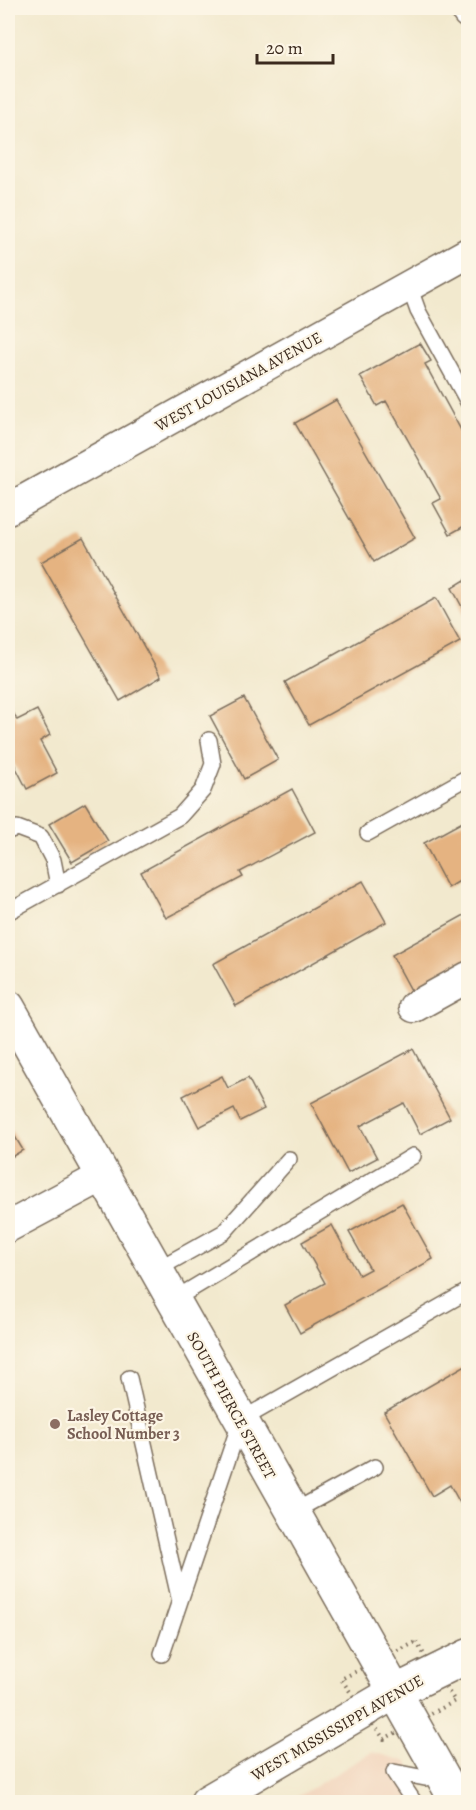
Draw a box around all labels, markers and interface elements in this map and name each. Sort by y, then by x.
scale bar [257,27,334,65]
text: 20 m [266,36,303,60]
street label: WEST LOUISIANA AVENUE [150,327,326,437]
street label: SOUTH PIERCE STREET [181,1328,281,1483]
place label: Lasley Cottage School Number 3 [67,1405,180,1445]
marker: Lasley Cottage School Number 3 [48,1417,62,1431]
street label: WEST MISSISSIPPI AVENUE [246,1669,428,1787]

